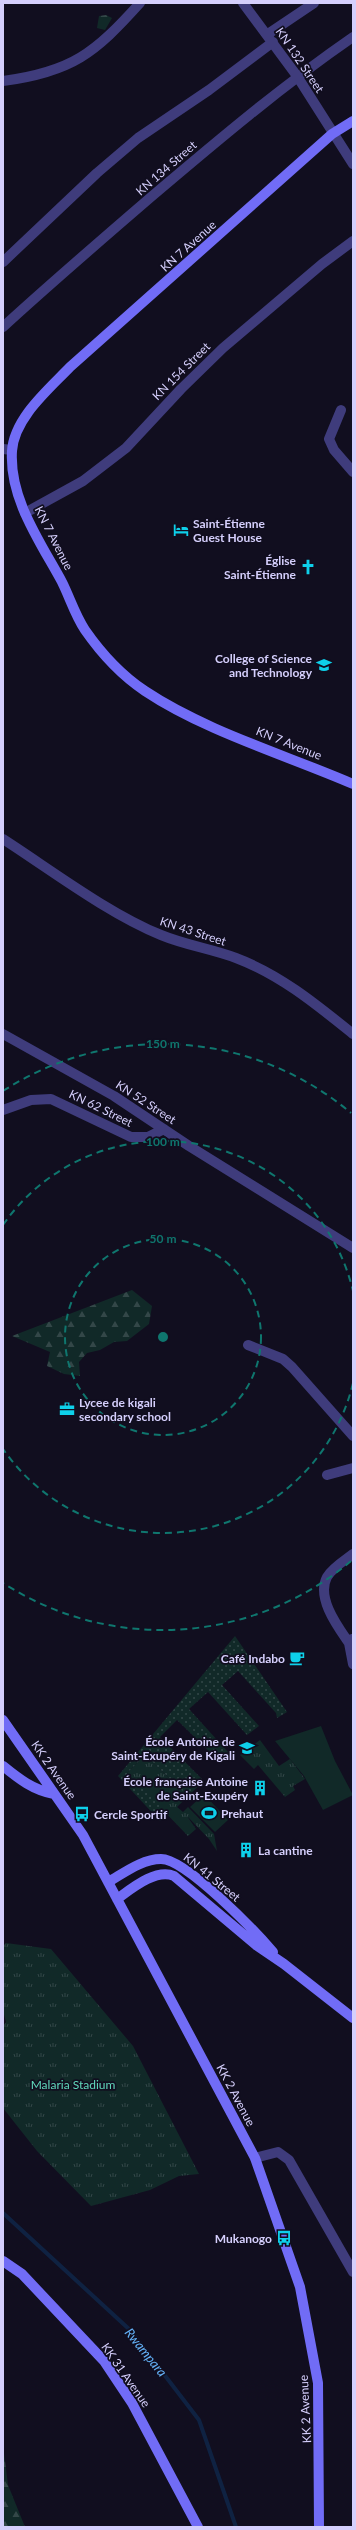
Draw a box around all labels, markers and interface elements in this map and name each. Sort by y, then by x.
street label: KN 132 Street [273,24,328,96]
street label: KN 134 Street [133,137,200,199]
street label: KN 7 Avenue [157,217,219,275]
street label: KN 154 Street [149,338,214,403]
street label: KN 7 Avenue [32,504,76,572]
place label: Saint-Étienne Guest House [193,516,266,545]
hotel icon: Saint-Étienne Guest House [172,521,190,539]
place label: Église Saint-Étienne [224,553,297,582]
church icon: Église Saint-Étienne [299,558,317,576]
place label: College of Science and Technology [215,651,313,680]
school or university icon: College of Science and Technology [315,656,333,674]
street label: KN 7 Avenue [254,723,324,763]
street label: KN 43 Street [158,913,229,949]
text: 150 m [146,1036,180,1051]
street label: KN 52 Street [113,1077,180,1127]
street label: KN 62 Street [67,1086,136,1130]
text: 100 m [146,1134,180,1149]
text: 50 m [150,1231,176,1246]
centre of rings [156,1330,170,1344]
place label: Lycee de kigali secondary school [79,1395,171,1424]
office icon: Lycee de kigali secondary school [58,1400,76,1418]
cafe icon: Café Indabo [288,1649,306,1667]
place label: Café Indabo [221,1651,285,1666]
place label: École Antoine de Saint-Exupéry de Kigali [111,1734,236,1763]
street label: KK 2 Avenue [28,1738,80,1802]
school or university icon: École Antoine de Saint-Exupéry de Kigali [238,1739,256,1757]
place label: École française Antoine de Saint-Exupéry [123,1774,249,1803]
building icon: École française Antoine de Saint-Exupéry [251,1779,269,1797]
sports icon: Prehaut [200,1804,218,1822]
bus stop icon: Cercle Sportif [73,1805,91,1823]
place label: Prehaut [221,1806,264,1821]
place label: Cercle Sportif [94,1807,168,1822]
building icon: La cantine [237,1841,255,1859]
place label: La cantine [258,1843,313,1858]
street label: KN 41 Street [181,1850,244,1905]
street label: KK 2 Avenue [213,2061,259,2129]
park label: Malaria Stadium [31,2077,115,2092]
bus stop icon: Mukanogo [275,2229,293,2247]
place label: Mukanogo [215,2231,272,2246]
water label: Rwampara [122,2324,171,2380]
street label: KK 31 Avenue [98,2340,154,2410]
street label: KK 2 Avenue [296,2374,314,2444]

